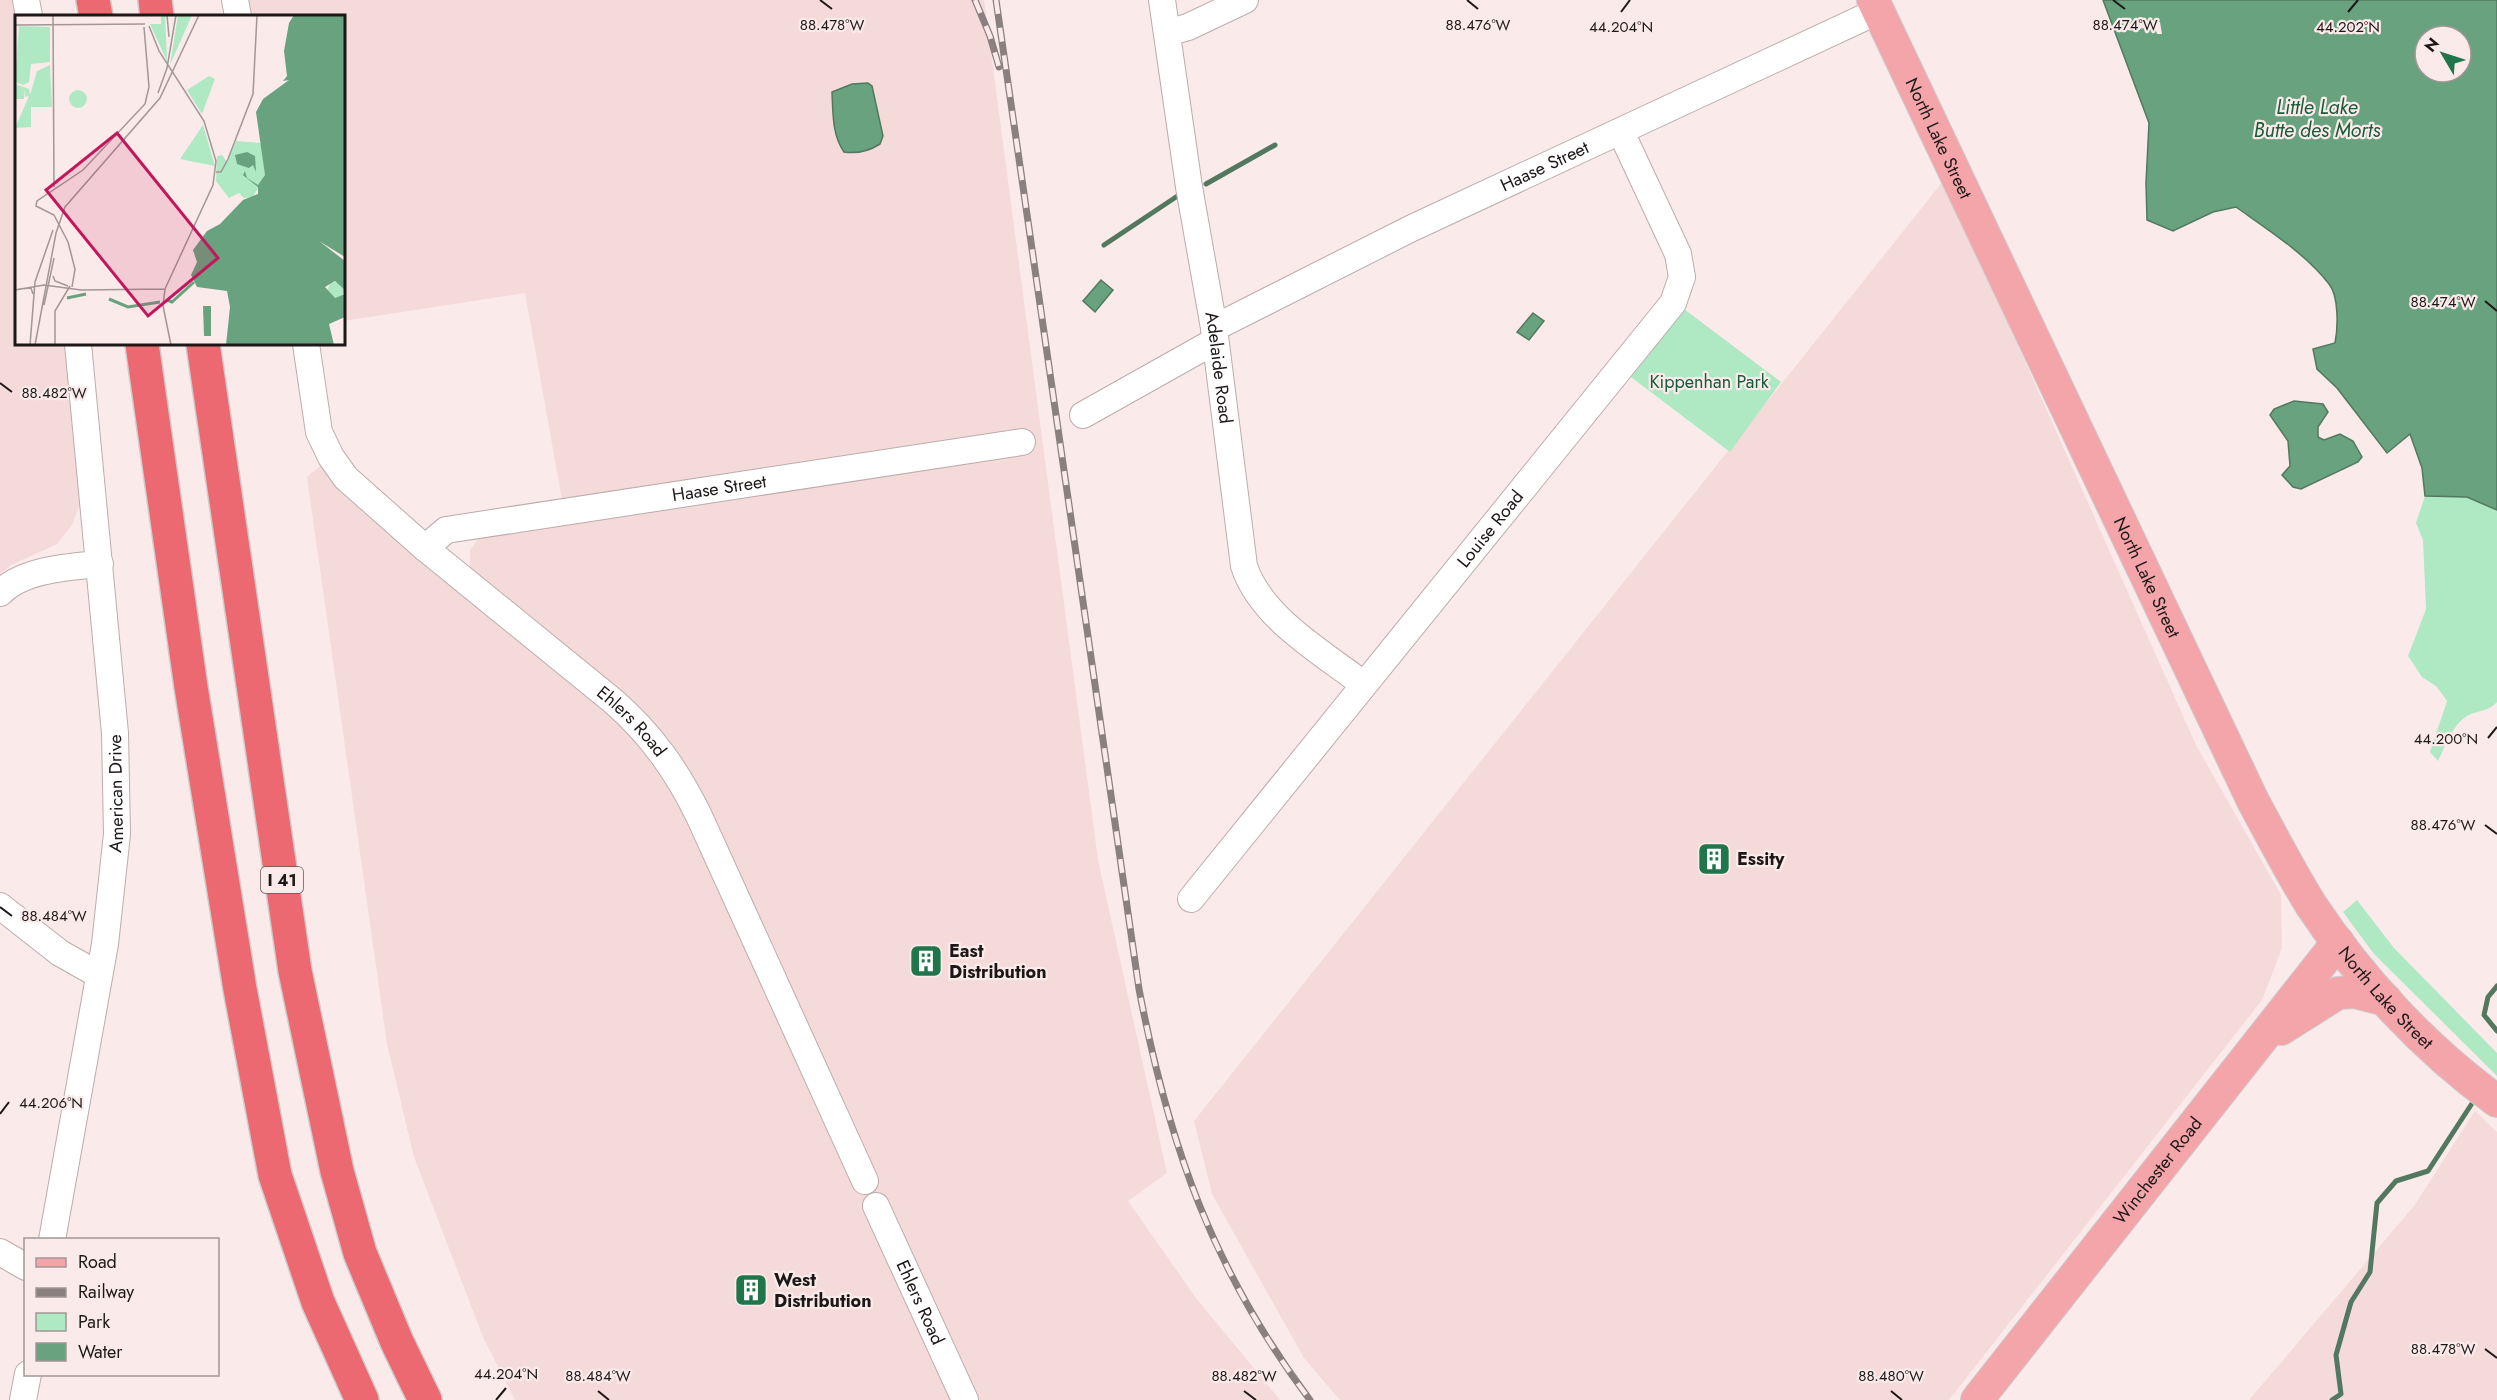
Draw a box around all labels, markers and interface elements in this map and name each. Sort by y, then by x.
text: 88.478°W [800,14,864,36]
text: 88.476°W [1446,14,1511,36]
text: 88.474°W [2092,14,2158,36]
inset map [15,15,345,345]
text: 44.204°N [1589,16,1653,38]
text: 44.202°N [2316,16,2380,38]
north arrow [2413,24,2473,84]
text: N [2419,33,2445,57]
street label: North Lake Street [1899,73,1979,204]
water label: Little Lake Butte des Morts [2254,93,2381,145]
street label: Haase Street [1496,134,1594,198]
text: 88.474°W [2410,291,2476,313]
street label: Adelaide Road [1198,309,1239,425]
park label: Kippenhan Park [1649,369,1769,395]
text: 88.482°W [21,382,87,404]
street label: Haase Street [670,468,769,508]
street label: Louise Road [1451,485,1530,573]
street label: North Lake Street [2107,512,2187,643]
street label: Ehlers Road [591,680,673,762]
text: 44.200°N [2414,728,2478,750]
street label: American Drive [102,734,130,854]
text: 88.476°W [2411,814,2476,836]
building icon: Essity [1696,841,1732,877]
place label: Essity [1737,846,1785,872]
road number: I 41 [261,867,303,893]
text: 88.484°W [21,905,87,927]
place label: East Distribution [949,938,1047,985]
street label: North Lake Street [2332,941,2440,1056]
building icon: East Distribution [908,943,944,979]
text: 44.206°N [19,1092,83,1114]
street label: Winchester Road [2107,1111,2208,1230]
legend [24,1238,219,1376]
text: Road [78,1249,117,1275]
street label: Ehlers Road [890,1256,951,1349]
place label: West Distribution [774,1267,872,1314]
building icon: West Distribution [733,1272,769,1308]
text: Railway [78,1279,134,1305]
text: Park [78,1309,110,1335]
text: 88.478°W [2411,1338,2475,1360]
text: Water [78,1339,123,1365]
text: 44.204°N [474,1363,538,1385]
text: 88.484°W [565,1365,631,1387]
text: 88.482°W [1211,1365,1277,1387]
text: 88.480°W [1858,1365,1924,1387]

